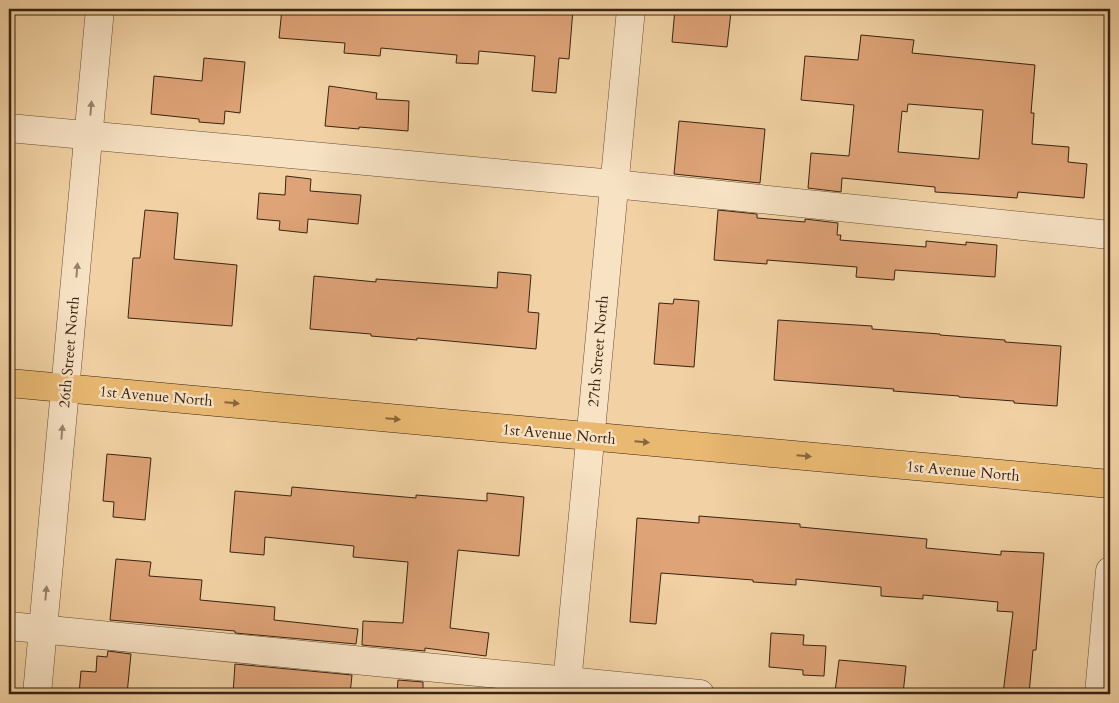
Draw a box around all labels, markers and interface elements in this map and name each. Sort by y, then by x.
one-way arrow [87,100,95,116]
one-way arrow [73,262,81,278]
street label: 27th Street North [583,294,613,408]
street label: 26th Street North [54,295,84,409]
street label: 1st Avenue North [99,381,214,411]
one-way arrow [224,400,240,408]
one-way arrow [386,415,402,423]
street label: 1st Avenue North [502,419,617,449]
one-way arrow [58,423,66,439]
one-way arrow [635,438,651,446]
one-way arrow [796,453,812,461]
street label: 1st Avenue North [906,456,1021,486]
one-way arrow [43,585,51,601]

